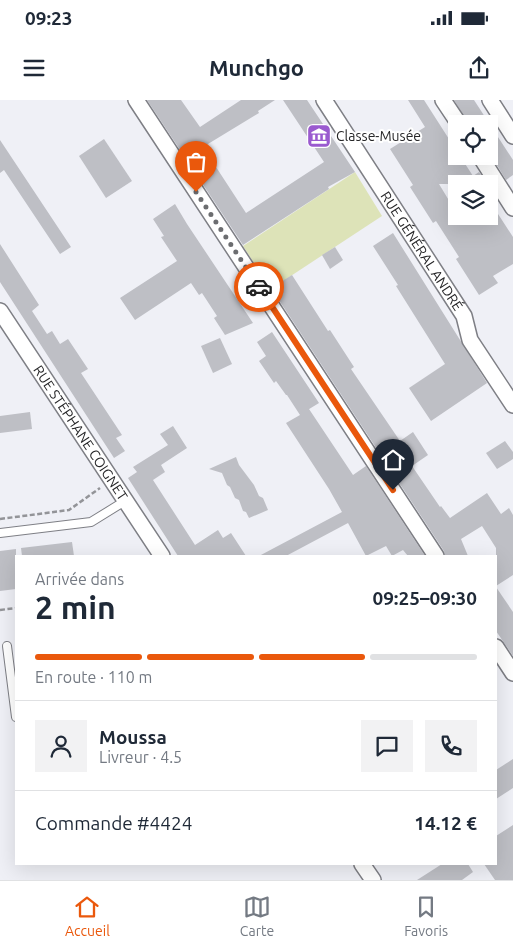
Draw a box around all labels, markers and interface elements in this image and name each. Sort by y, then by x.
text: 09:23 [25,7,73,29]
icon: menu [20,54,48,82]
icon: share [465,54,493,82]
text: Munchgo [209,55,304,80]
map controls [448,115,498,225]
button: locate [448,115,498,165]
museum icon: Classe-Musée [306,123,332,149]
place label: Classe-Musée [336,128,421,144]
pin [175,141,217,192]
icon: bag [182,148,210,176]
button: layers [448,175,498,225]
street label: RUE GÉNÉRAL ANDRÉ [377,189,467,314]
courier [234,262,284,312]
icon: car [245,273,273,301]
street label: RUE STÉPHANE COIGNET [30,362,131,503]
pin [372,439,414,490]
icon: home [379,446,407,474]
text: Arrivée dans [35,570,124,588]
text: 09:25–09:30 [372,587,477,609]
text: 2 min [35,589,116,625]
text: En route · 110 m [35,668,152,686]
button: person [35,720,87,772]
button: chat [361,720,413,772]
button: phone [425,720,477,772]
text: Moussa [99,726,167,748]
text: Livreur · 4.5 [99,748,182,766]
text: Commande #4424 [35,812,192,834]
text: 14.12 € [414,812,477,834]
tab: Accueil [65,893,110,939]
tab: Carte [240,893,274,939]
tab: Favoris [404,893,448,939]

